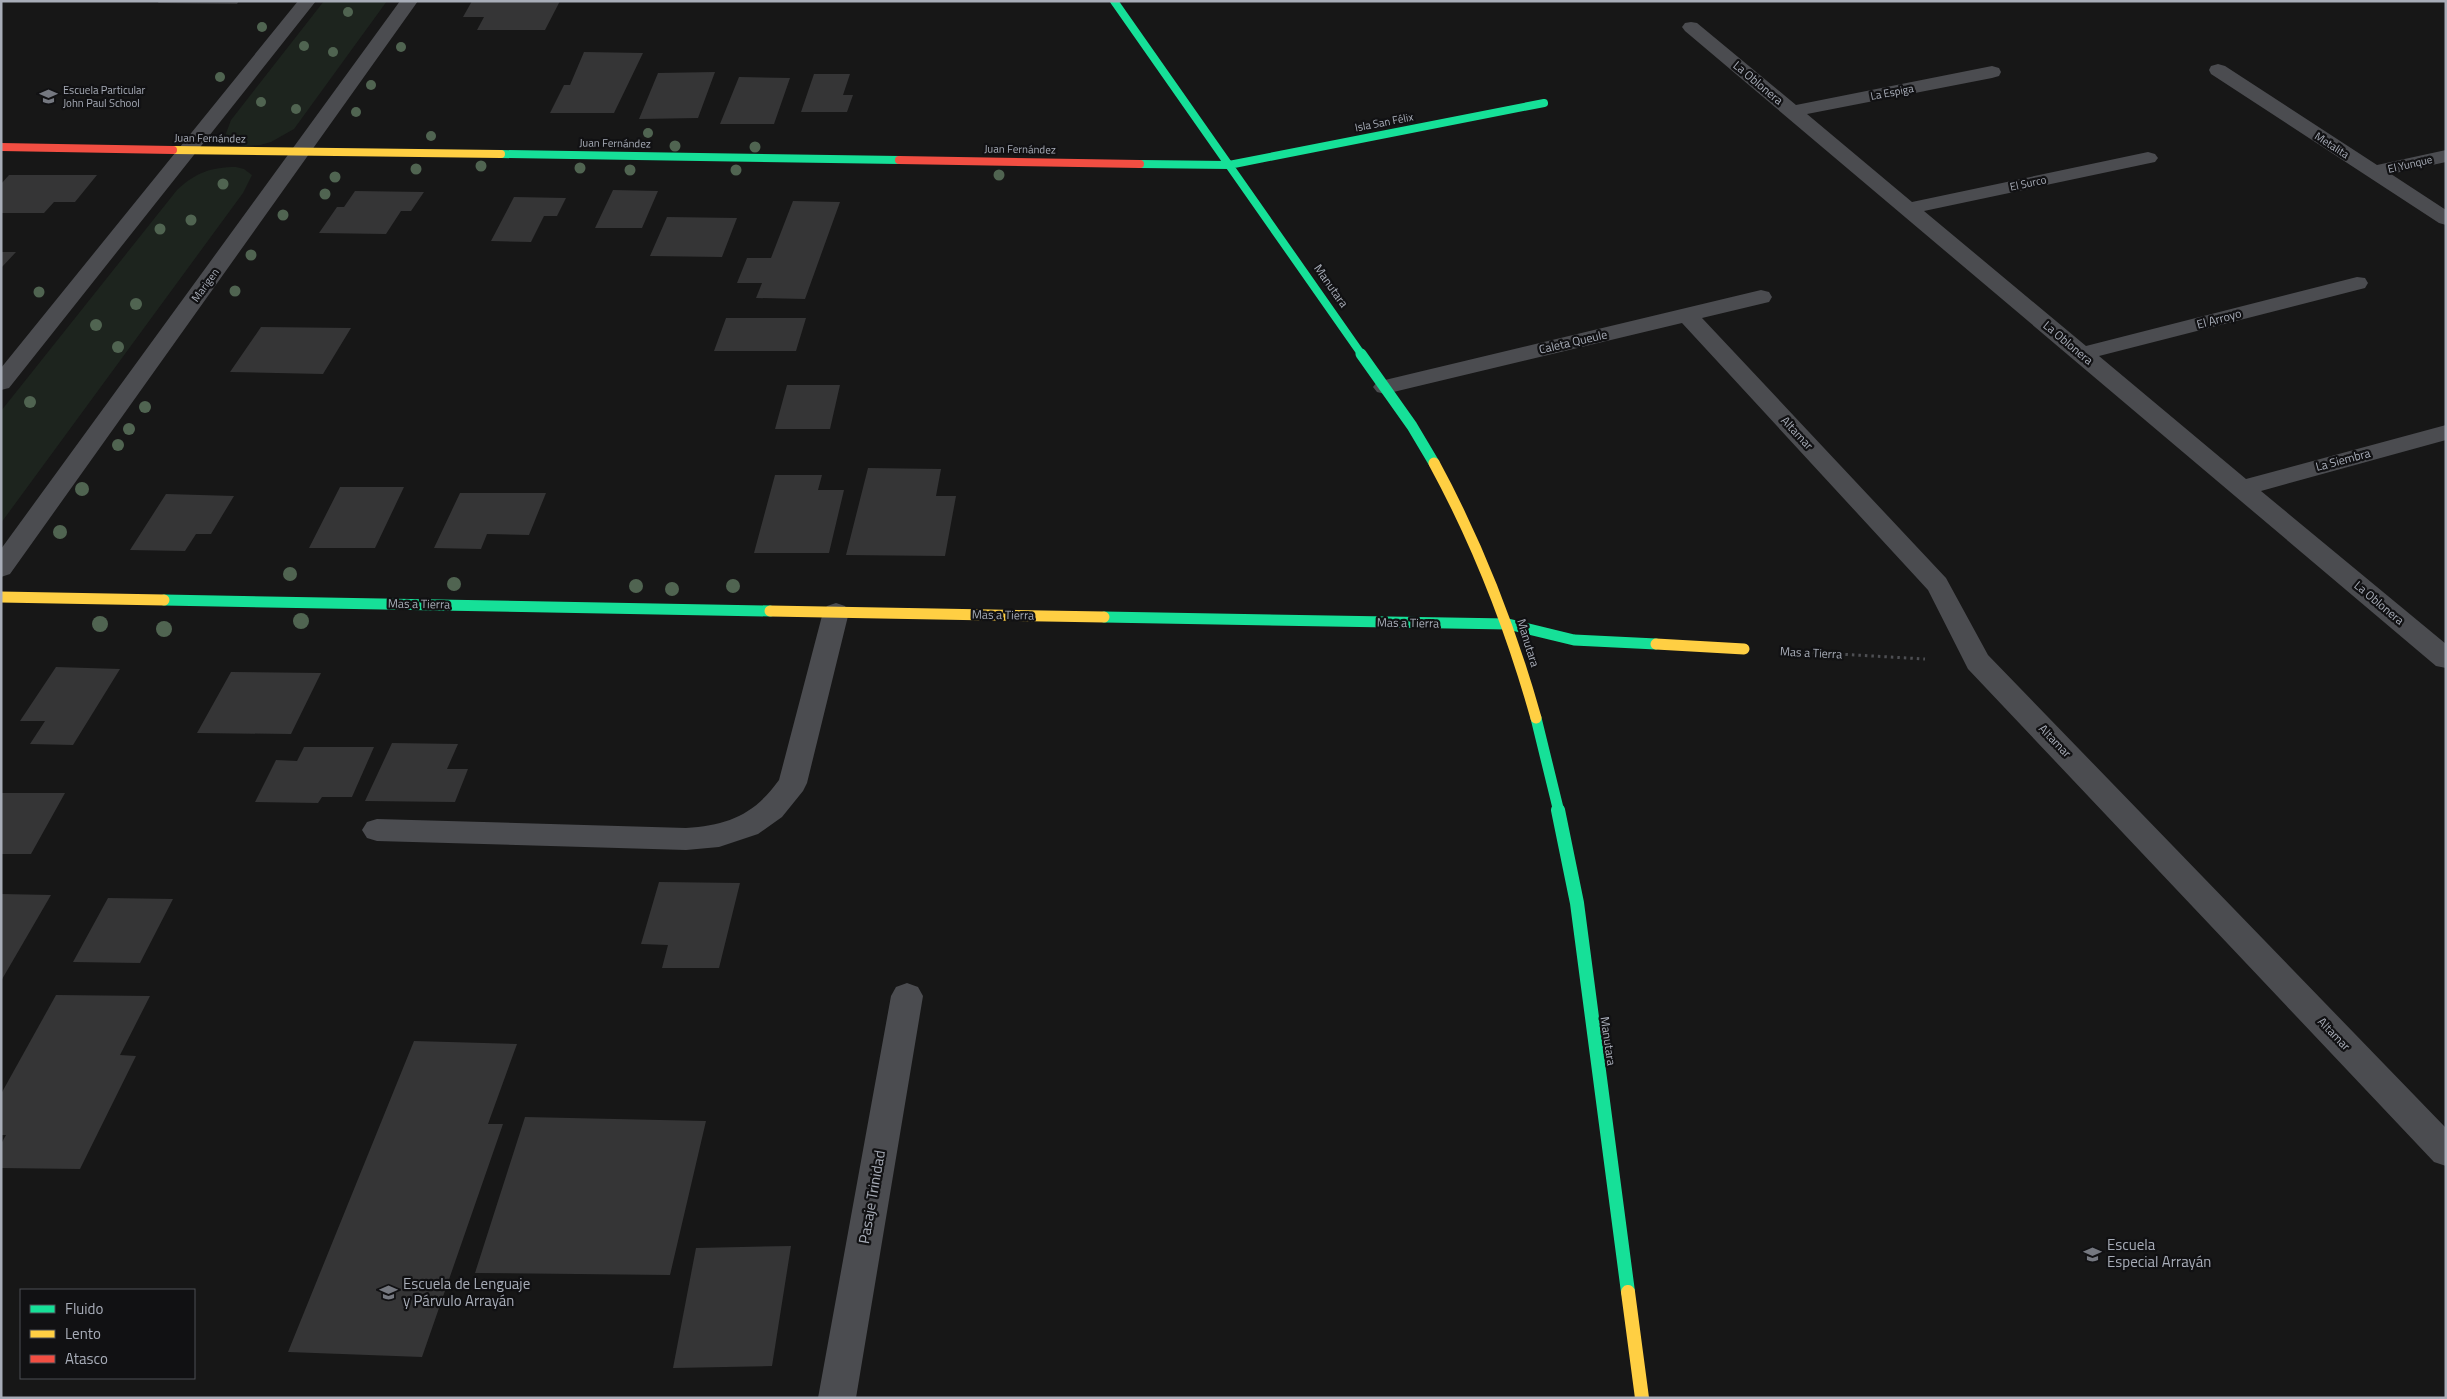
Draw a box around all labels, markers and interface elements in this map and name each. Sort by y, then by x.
street label: La Oblonera [1729,56,1788,109]
street label: La Espiga [1869,80,1915,104]
place label: Escuela Particular John Paul School [63,82,146,111]
school or university icon: Escuela Particular John Paul School [39,86,59,106]
street label: Isla San Félix [1353,108,1415,135]
street label: Metalita [2312,128,2353,162]
street label: Juan Fernández [174,129,246,147]
street label: Juan Fernández [579,134,651,152]
street label: Juan Fernández [984,140,1056,158]
street label: El Yunque [2386,151,2434,177]
street label: El Surco [2008,171,2048,195]
street label: Manutara [1309,260,1353,311]
street label: Marigen [187,265,223,305]
street label: El Arroyo [2194,303,2243,334]
street label: La Oblonera [2039,316,2098,369]
street label: Caleta Queule [1537,324,1609,359]
street label: Altamar [1777,411,1818,454]
street label: La Siembra [2313,443,2372,476]
street label: La Oblonera [2350,576,2409,629]
street label: Mas a Tierra [388,593,450,614]
street label: Mas a Tierra [972,604,1034,625]
street label: Mas a Tierra [1377,612,1439,633]
street label: Manutara [1512,617,1545,669]
street label: Mas a Tierra [1779,641,1843,664]
street label: Altamar [2035,720,2076,762]
street label: Altamar [2314,1013,2355,1055]
street label: Manutara [1596,1015,1621,1067]
street label: Pasaje Trinidad [852,1148,891,1246]
place label: Escuela Especial Arrayán [2107,1233,2211,1273]
school or university icon: Escuela Especial Arrayán [2083,1244,2103,1264]
place label: Escuela de Lenguaje y Párvulo Arrayán [403,1272,530,1312]
school or university icon: Escuela de Lenguaje y Párvulo Arrayán [379,1283,399,1303]
legend [20,1289,195,1379]
text: Fluido [65,1297,104,1320]
text: Lento [65,1322,101,1345]
text: Atasco [65,1347,108,1370]

